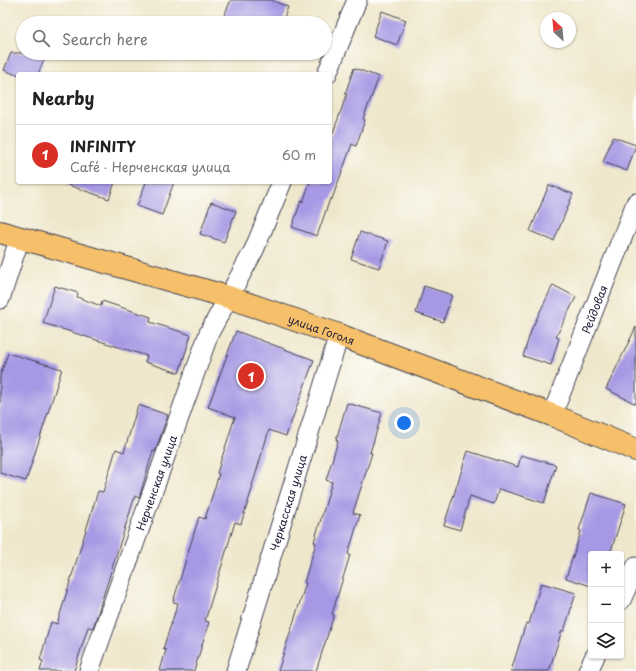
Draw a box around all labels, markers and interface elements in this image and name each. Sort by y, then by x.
north arrow [540,12,576,48]
search box [16,16,332,60]
icon: search [30,27,52,49]
text: Search here [62,27,148,50]
text: Nearby [32,85,94,111]
text: INFINITY [70,134,136,157]
text: 1 [42,145,48,164]
text: 60 m [282,145,316,164]
text: Café · Нерченская улица [70,157,230,176]
street label: Рейдовая [577,282,611,336]
street label: улица Гоголя [286,310,357,349]
pin: 1 [238,361,264,391]
your location [394,413,414,433]
street label: Нерченская улица [131,432,181,533]
street label: Черкасская улица [265,452,310,553]
map controls [588,551,624,659]
button: + [588,551,624,587]
button: − [588,587,624,623]
button: layers [588,623,624,659]

